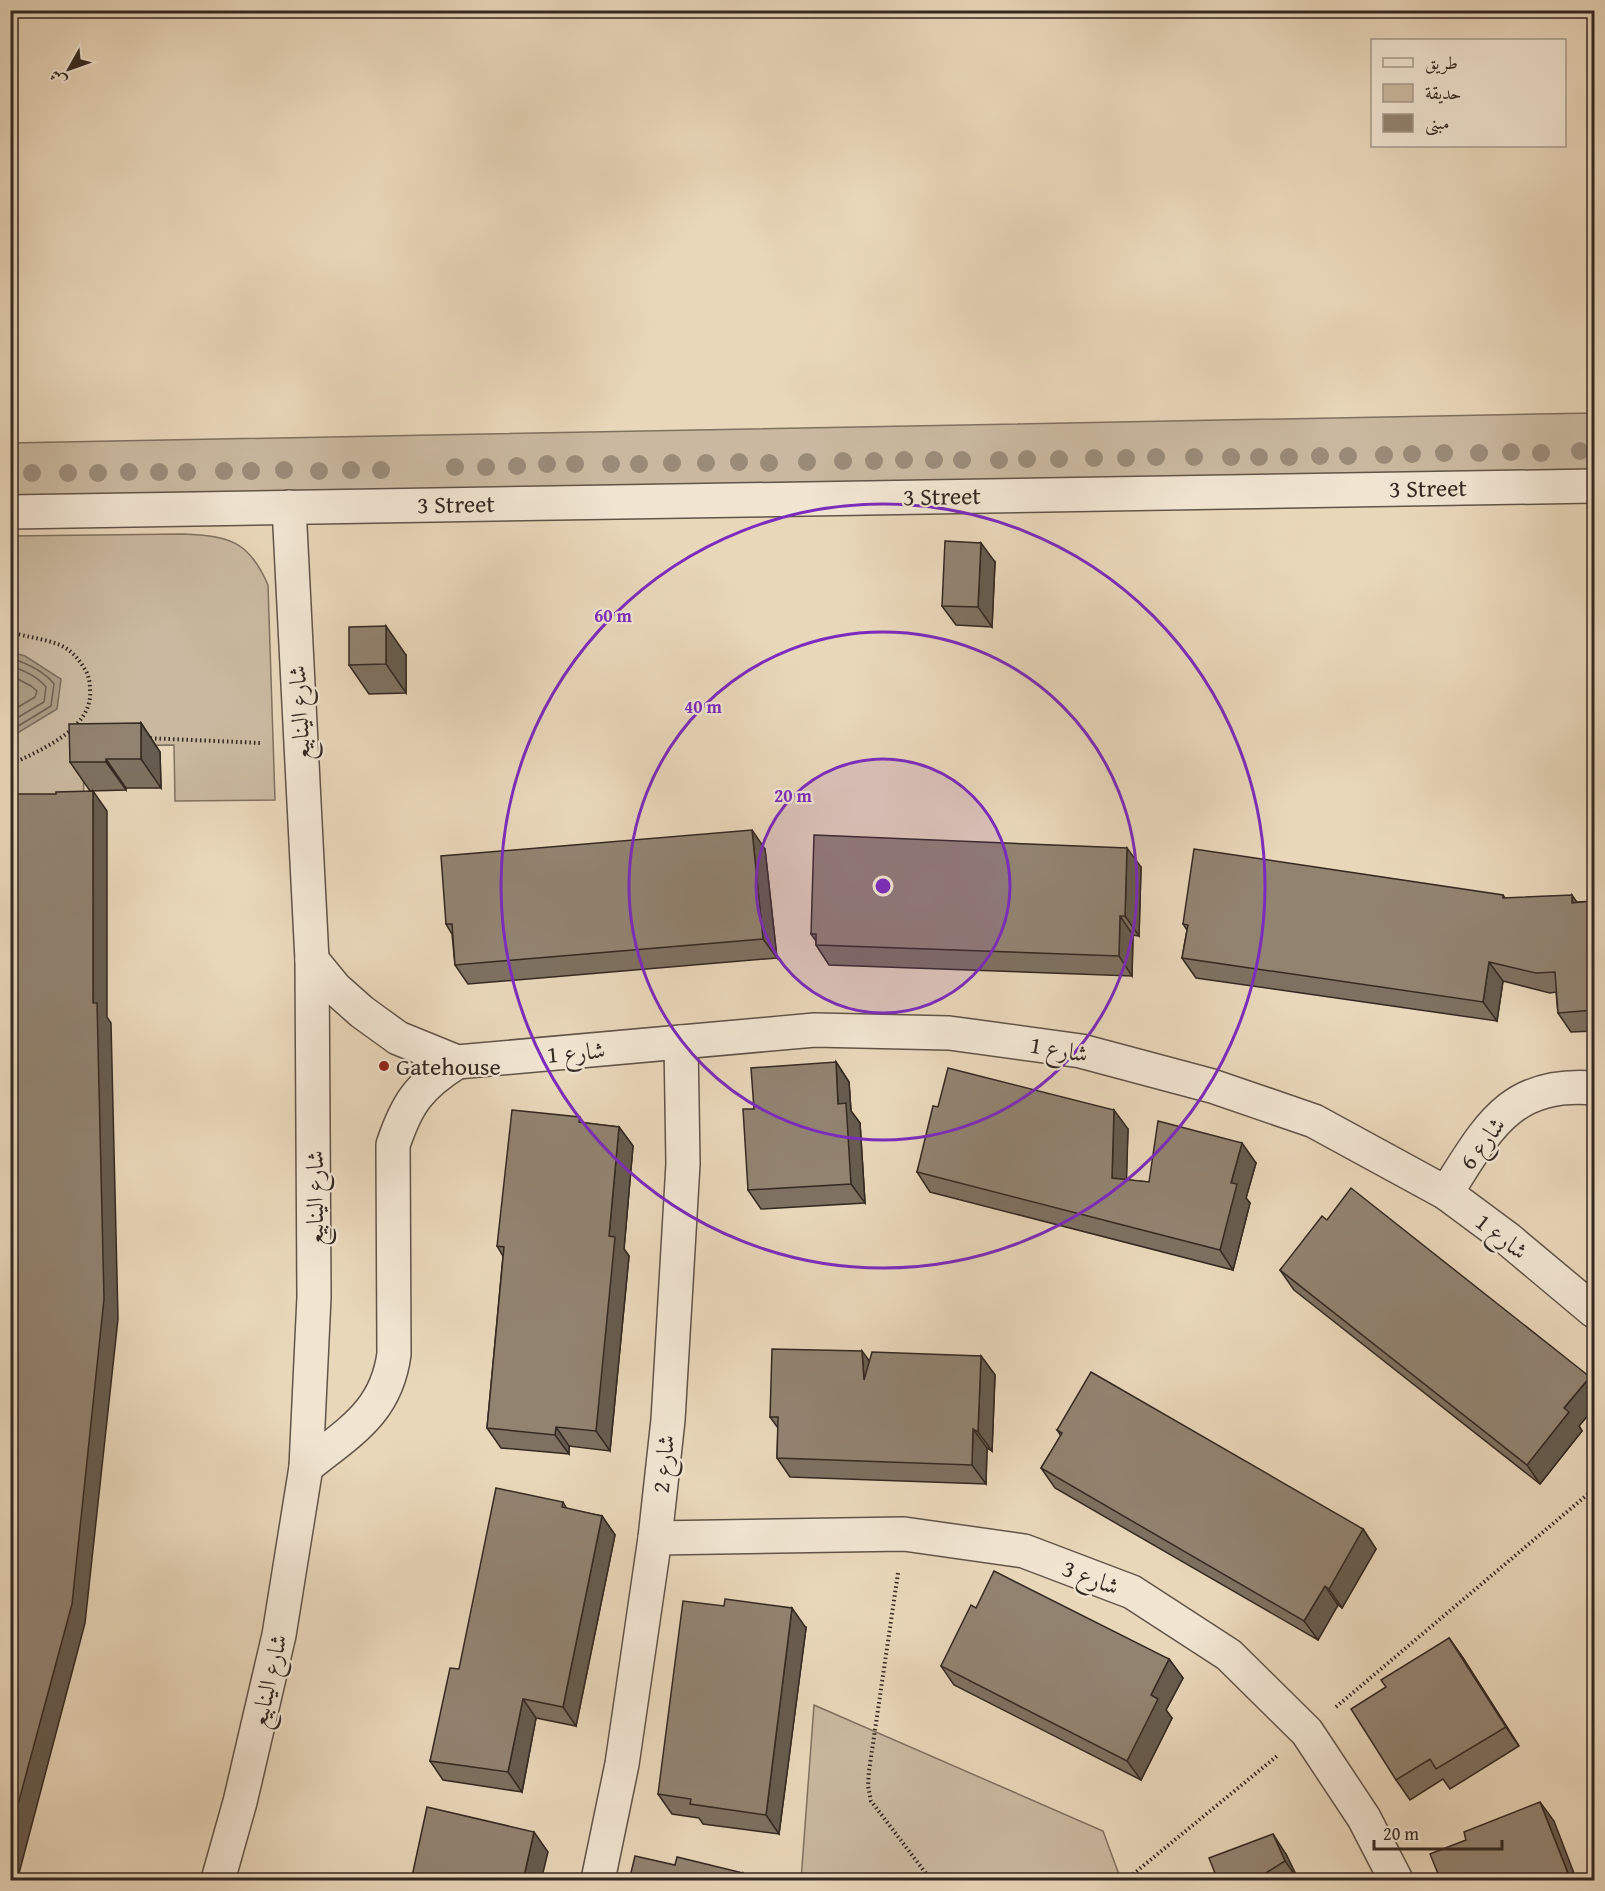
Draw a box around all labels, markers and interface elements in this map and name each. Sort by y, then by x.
north arrow [39,39,99,99]
legend [1371,39,1566,147]
text: طريق [1425,49,1458,76]
text: ش [43,65,72,92]
text: حديقة [1425,79,1461,106]
text: مبنى [1425,109,1450,136]
street label: 3 Street [1389,470,1468,506]
street label: 3 Street [903,478,982,514]
street label: 3 Street [417,486,496,522]
text: 60 m [594,602,633,629]
street label: شارع الينابيع [279,664,324,762]
text: 40 m [684,693,723,720]
text: 20 m [774,782,813,809]
centre of rings [873,876,893,896]
street label: شارع 1 [1027,1027,1091,1074]
street label: شارع 1 [545,1032,607,1075]
place label: Gatehouse [396,1049,501,1084]
marker: Gatehouse [377,1059,391,1073]
street label: شارع 6 [1450,1109,1516,1179]
street label: شارع الينابيع [297,1150,337,1246]
street label: شارع 1 [1466,1204,1536,1270]
street label: شارع 2 [643,1433,686,1495]
street label: شارع 3 [1056,1550,1125,1607]
street label: شارع الينابيع [240,1631,301,1733]
scale bar [1374,1813,1502,1851]
text: 20 m [1383,1820,1419,1847]

